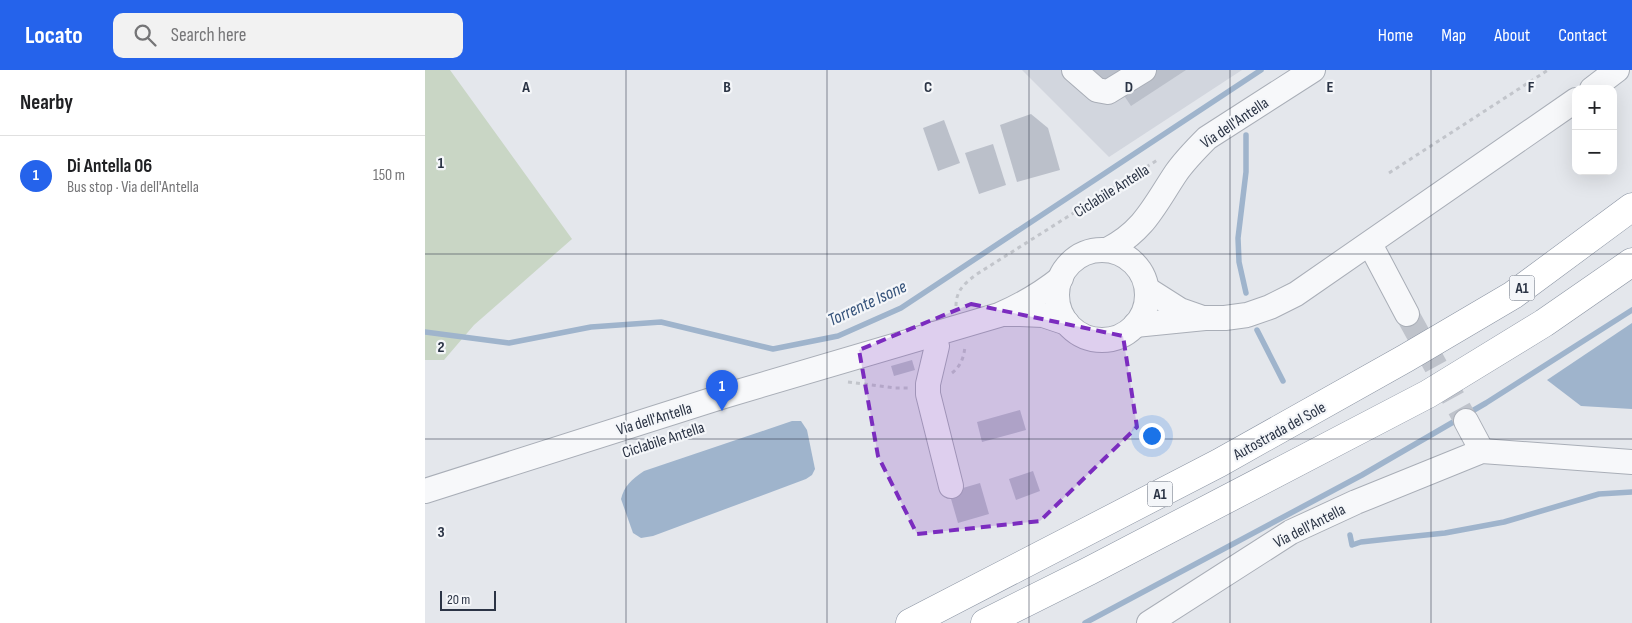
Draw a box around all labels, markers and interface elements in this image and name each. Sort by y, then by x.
search box [113,13,463,58]
text: Locato [25,21,83,50]
icon: search [131,21,159,49]
text: Search here [171,24,246,47]
text: Home [1378,25,1413,46]
text: Map [1441,25,1466,46]
text: About [1494,25,1530,46]
text: Contact [1558,25,1607,46]
text: A [521,78,530,97]
text: B [723,78,731,97]
text: C [924,78,932,97]
text: D [1125,78,1133,97]
text: E [1327,78,1334,97]
text: F [1528,78,1535,97]
map controls [1572,85,1617,175]
button: + [1572,85,1617,130]
text: Nearby [20,90,73,115]
street label: Via dell'Antella [1197,94,1272,153]
button: − [1572,130,1617,175]
text: 1 [438,154,445,173]
text: Di Antella 06 [67,155,152,178]
street label: Ciclabile Antella [1071,161,1153,222]
text: 1 [33,166,39,185]
text: 150 m [373,166,405,185]
text: Bus stop · Via dell'Antella [67,178,199,197]
water label: Torrente Isone [824,276,910,331]
road number: A1 [1509,276,1535,300]
text: 2 [437,338,445,357]
pin: 1 [706,370,738,411]
street label: Autostrada del Sole [1229,398,1329,465]
street label: Via dell'Antella [614,399,694,440]
street label: Ciclabile Antella [620,418,707,463]
your location [1139,423,1165,449]
road number: A1 [1147,482,1173,506]
street label: Via dell'Antella [1271,500,1349,552]
text: 3 [437,523,445,542]
scale bar [440,588,496,611]
text: 20 m [447,591,470,608]

